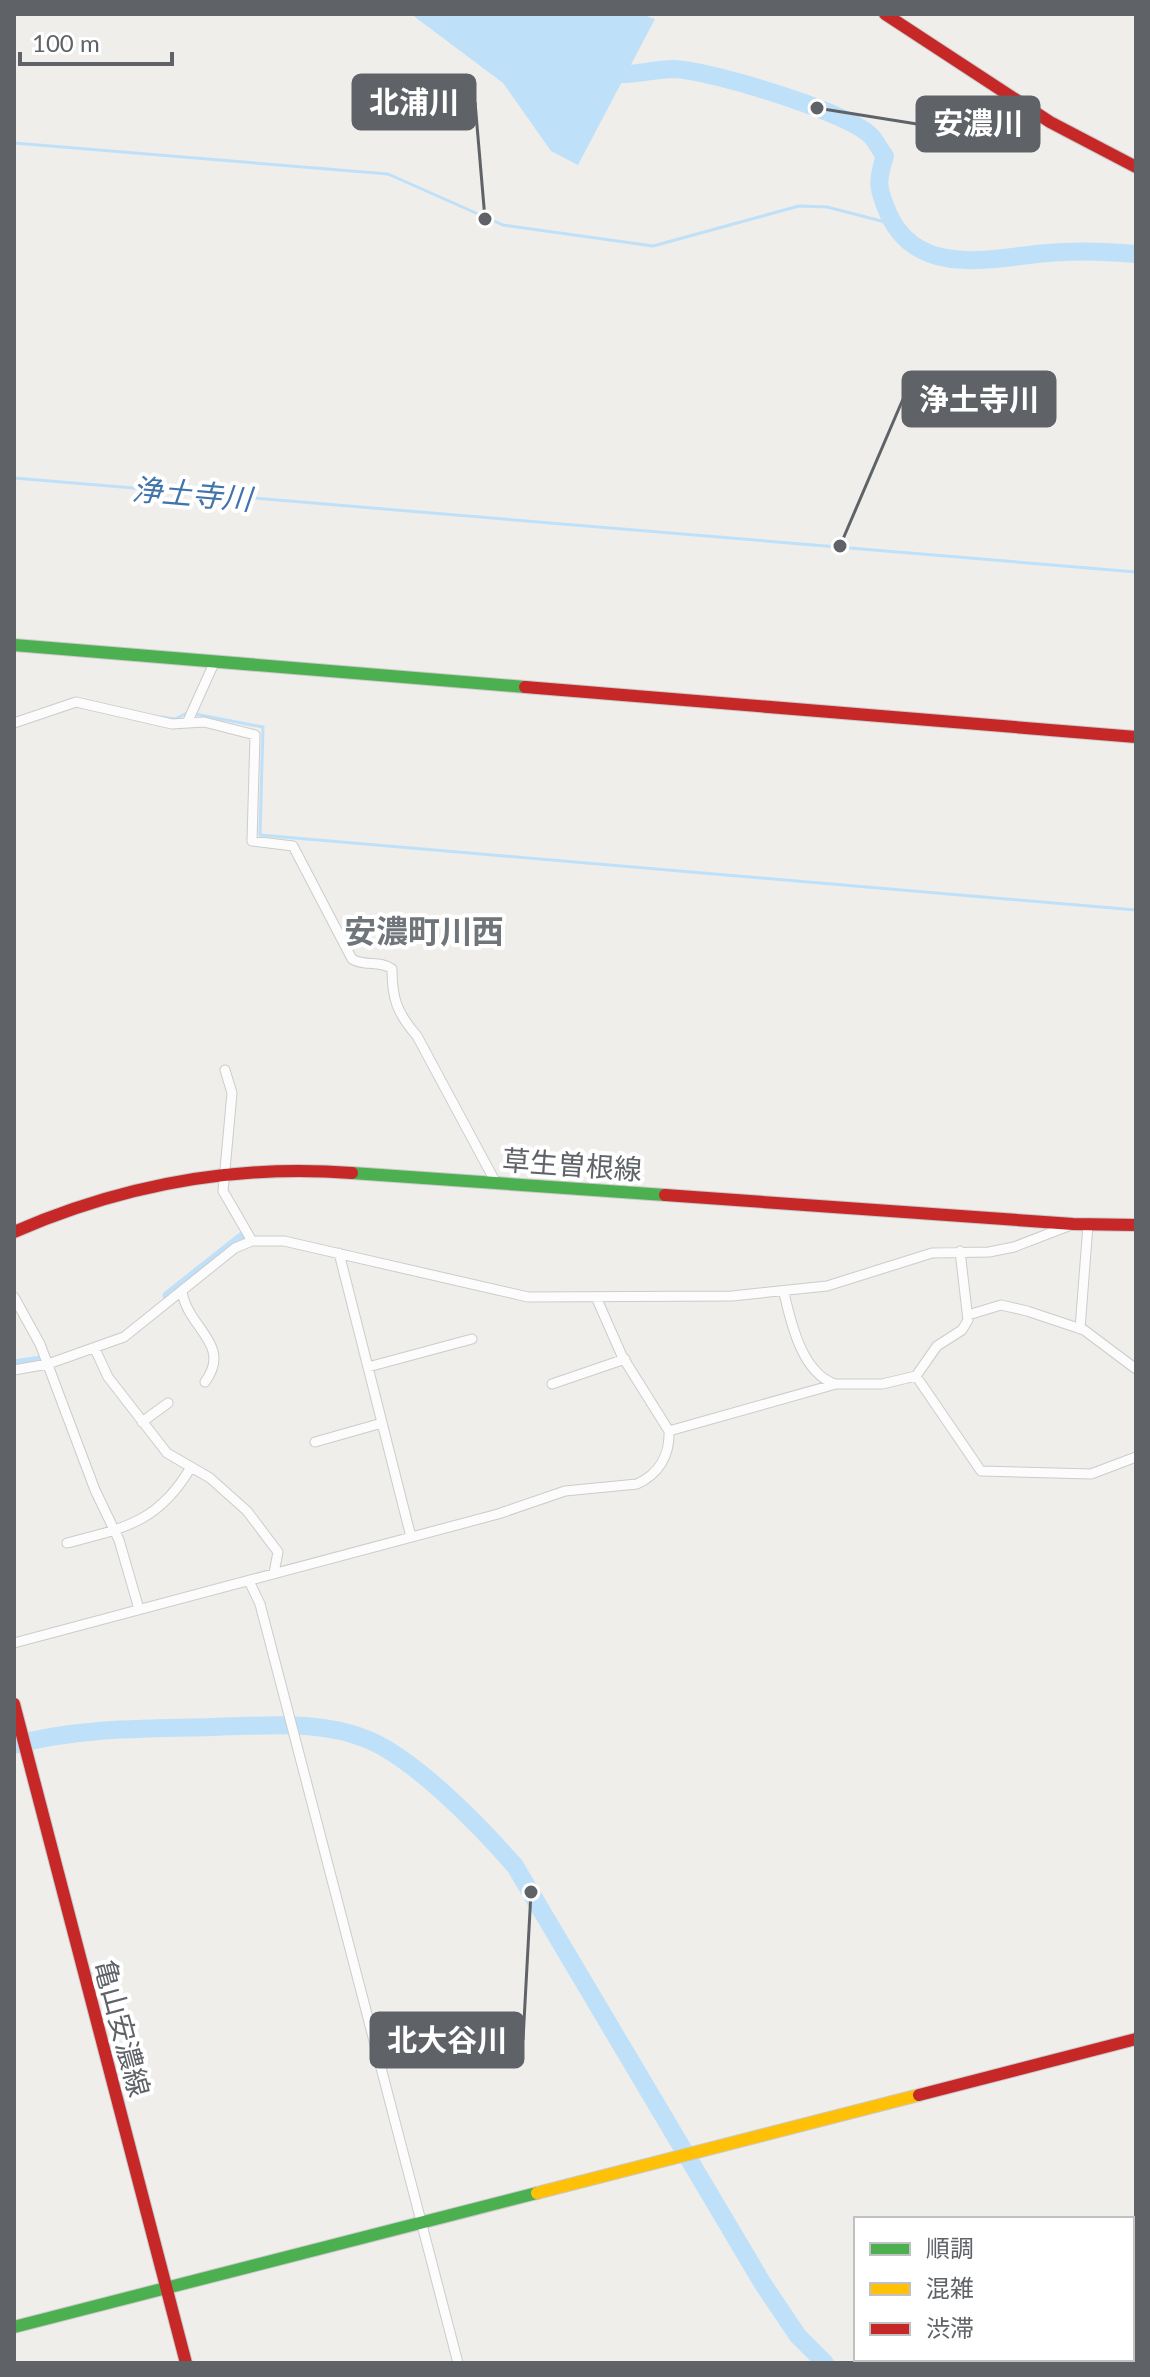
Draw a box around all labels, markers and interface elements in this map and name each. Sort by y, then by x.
scale bar [20,16,172,66]
text: 100 m [32,28,100,57]
callout: 北浦川 [353,75,475,129]
text: 北浦川 [369,83,459,119]
callout: 安濃川 [917,97,1039,151]
text: 安濃川 [933,104,1023,140]
callout: 浄土寺川 [903,372,1055,426]
text: 浄土寺川 [919,380,1039,416]
water label: 浄土寺川 [131,470,256,516]
district label: 安濃町川西 [344,911,504,950]
street label: 草生曽根線 [501,1142,643,1186]
street label: 亀山安濃線 [88,1956,158,2100]
callout: 北大谷川 [371,2013,523,2067]
text: 北大谷川 [387,2021,507,2057]
legend [854,2217,1134,2361]
text: 順調 [926,2233,974,2262]
text: 混雑 [926,2273,974,2302]
text: 渋滞 [926,2313,974,2342]

